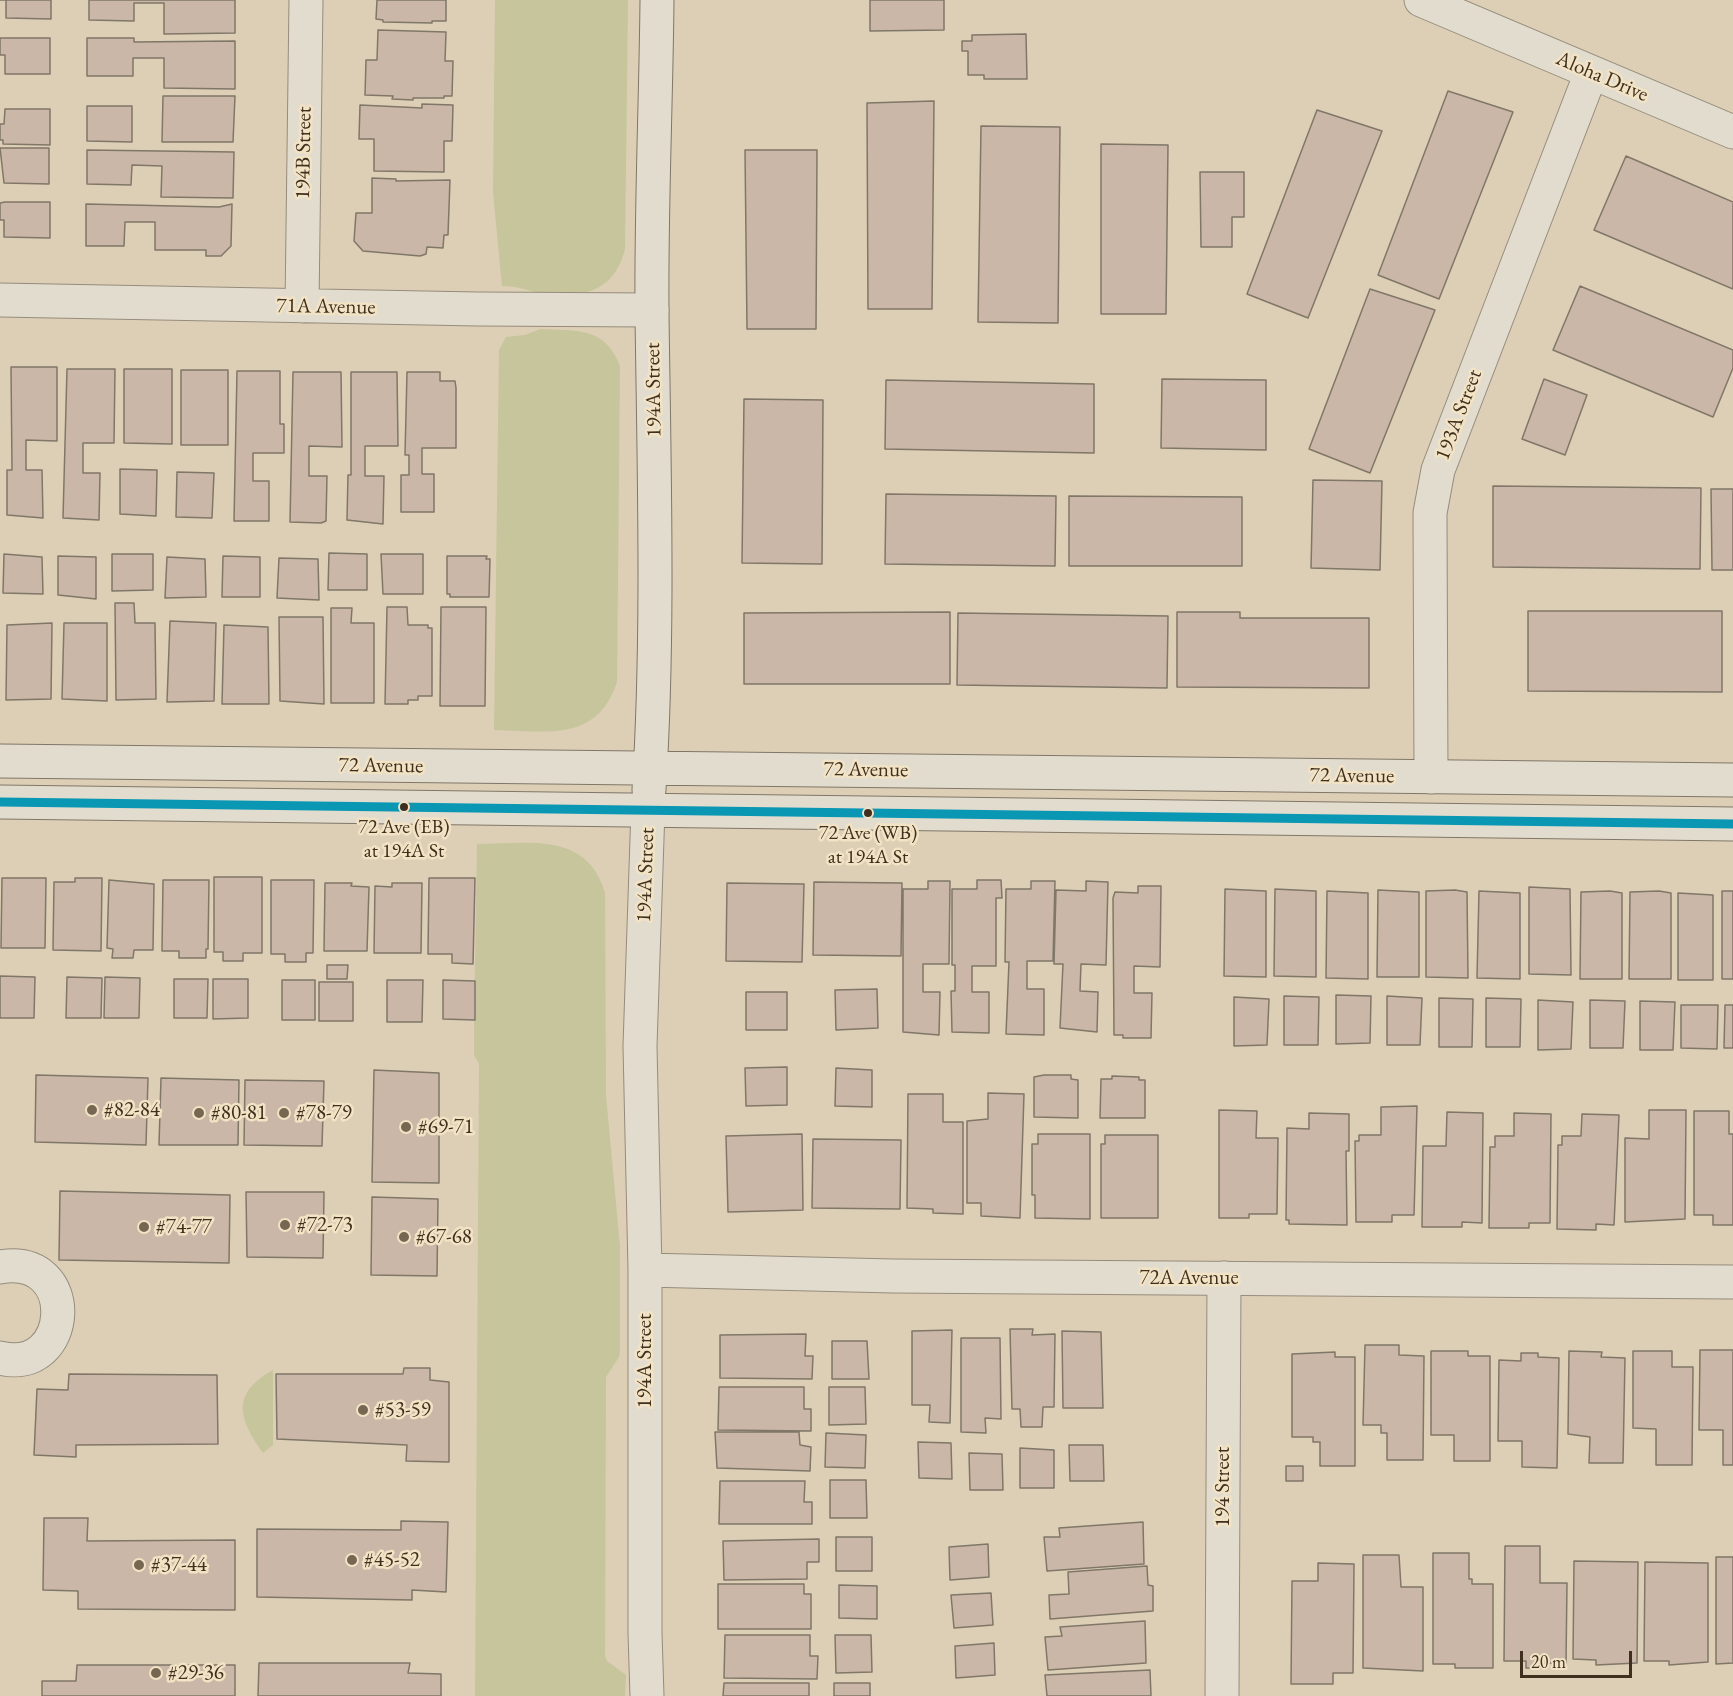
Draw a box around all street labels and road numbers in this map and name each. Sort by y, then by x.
street label: Aloha Drive [1552,46,1652,108]
street label: 194B Street [291,106,317,200]
street label: 71A Avenue [276,294,376,320]
street label: 194A Street [641,342,667,438]
street label: 193A Street [1430,366,1488,464]
street label: 72 Avenue [338,753,424,779]
street label: 72 Avenue [823,757,909,783]
street label: 72 Avenue [1309,763,1395,789]
street label: 194A Street [632,827,660,923]
street label: 72A Avenue [1139,1265,1239,1291]
street label: 194A Street [632,1313,658,1409]
street label: 194 Street [1210,1447,1236,1527]

